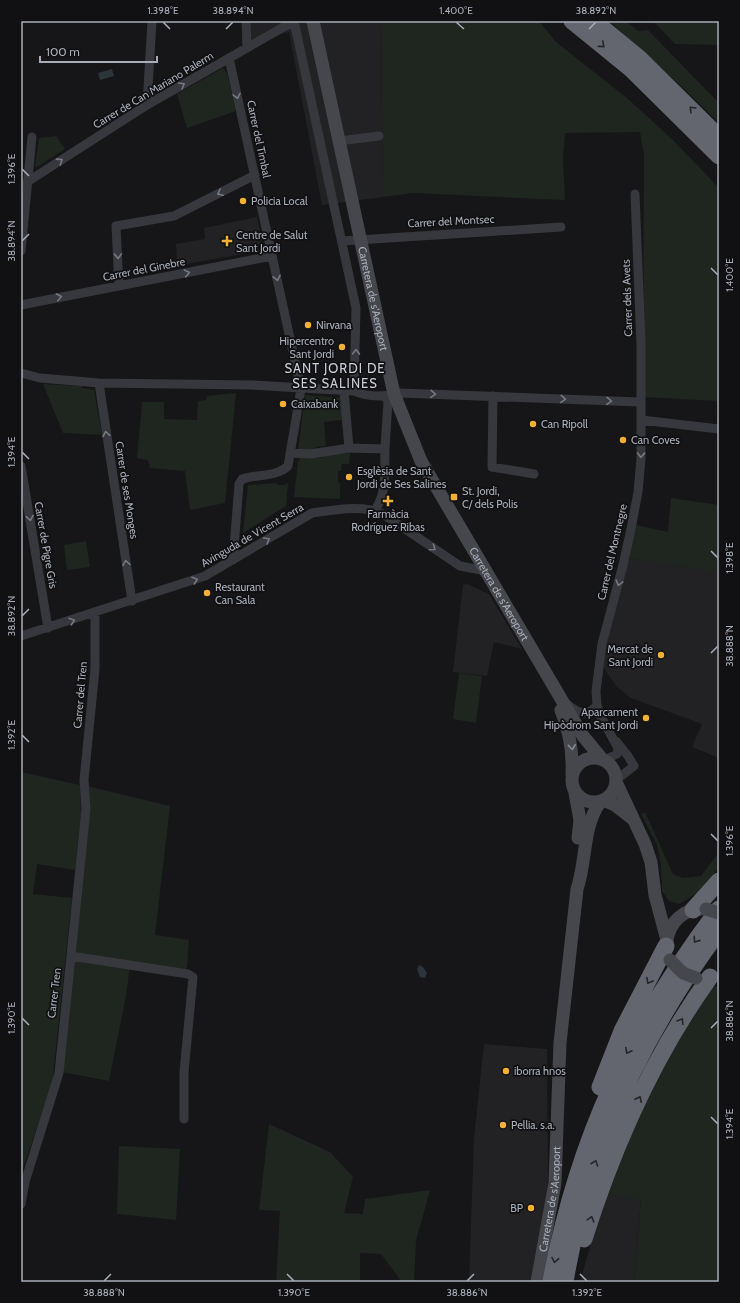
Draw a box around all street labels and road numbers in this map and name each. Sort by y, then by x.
street label: Carrer de Can Mariano Palerm [90,48,216,132]
street label: Carrer del Timbal [244,99,274,179]
street label: Carrer del Montsec [407,212,495,230]
street label: Carretera de s'Aeroport [355,245,391,352]
street label: Carrer del Ginebre [102,254,187,284]
street label: Carrer dels Avets [619,259,635,337]
street label: Carrer de ses Monges [112,440,142,540]
street label: Avinguda de Vicent Serra [198,500,306,570]
street label: Carrer de Pigre Gris [31,501,61,590]
street label: Carrer del Montnegre [594,502,630,601]
street label: Carretera de s'Aeroport [466,544,532,643]
street label: Carrer del Tren [70,661,90,729]
street label: Carrer Tren [44,967,64,1019]
street label: Carretera de s'Aeroport [536,1146,563,1253]

